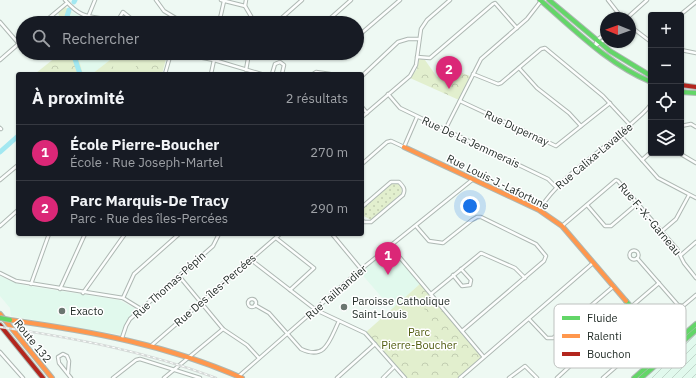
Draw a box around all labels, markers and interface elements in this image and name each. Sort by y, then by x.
north arrow [600,12,636,48]
map controls [648,12,684,156]
button: + [648,12,684,48]
search box [16,16,364,60]
icon: search [30,27,52,49]
text: Rechercher [62,29,139,48]
button: − [648,48,684,84]
pin: 2 [436,56,462,89]
button: locate [648,84,684,120]
text: À proximité [32,87,125,109]
text: 2 résultats [286,90,348,107]
street label: Rue Dupernay [483,107,552,149]
street label: Rue De La Jemmerais [420,113,522,171]
street label: Rue Calixa-Lavallée [552,120,636,192]
button: layers [648,120,684,156]
text: École Pierre-Boucher [70,135,219,154]
text: 1 [41,144,49,161]
text: 270 m [310,144,348,161]
street label: Rue Louis-J.-Lafortune [445,151,551,213]
text: École · Rue Joseph-Martel [70,154,223,171]
street label: Rue F.-X.-Garneau [616,180,684,258]
text: Parc Marquis-De Tracy [70,191,229,210]
your location [460,196,480,216]
text: 2 [41,200,49,217]
text: 290 m [310,200,348,217]
text: Parc · Rue des îles-Percées [70,210,228,227]
pin: 1 [375,242,401,275]
street label: Rue Thomas-Pépin [130,248,208,322]
street label: Rue Des îles-Percées [171,251,259,329]
street label: Rue Tailhandier [302,262,370,322]
place label: Paroisse Catholique Saint-Louis [352,294,450,321]
marker: Paroisse Catholique Saint-Louis [339,302,349,312]
place label: Exacto [70,304,103,318]
legend [554,304,686,368]
marker: Exacto [57,306,67,316]
text: Fluide [587,311,618,325]
street label: Route 132 [11,317,55,365]
park label: Parc Pierre-Boucher [381,325,457,352]
text: Ralenti [587,329,622,343]
text: Bouchon [587,347,631,361]

